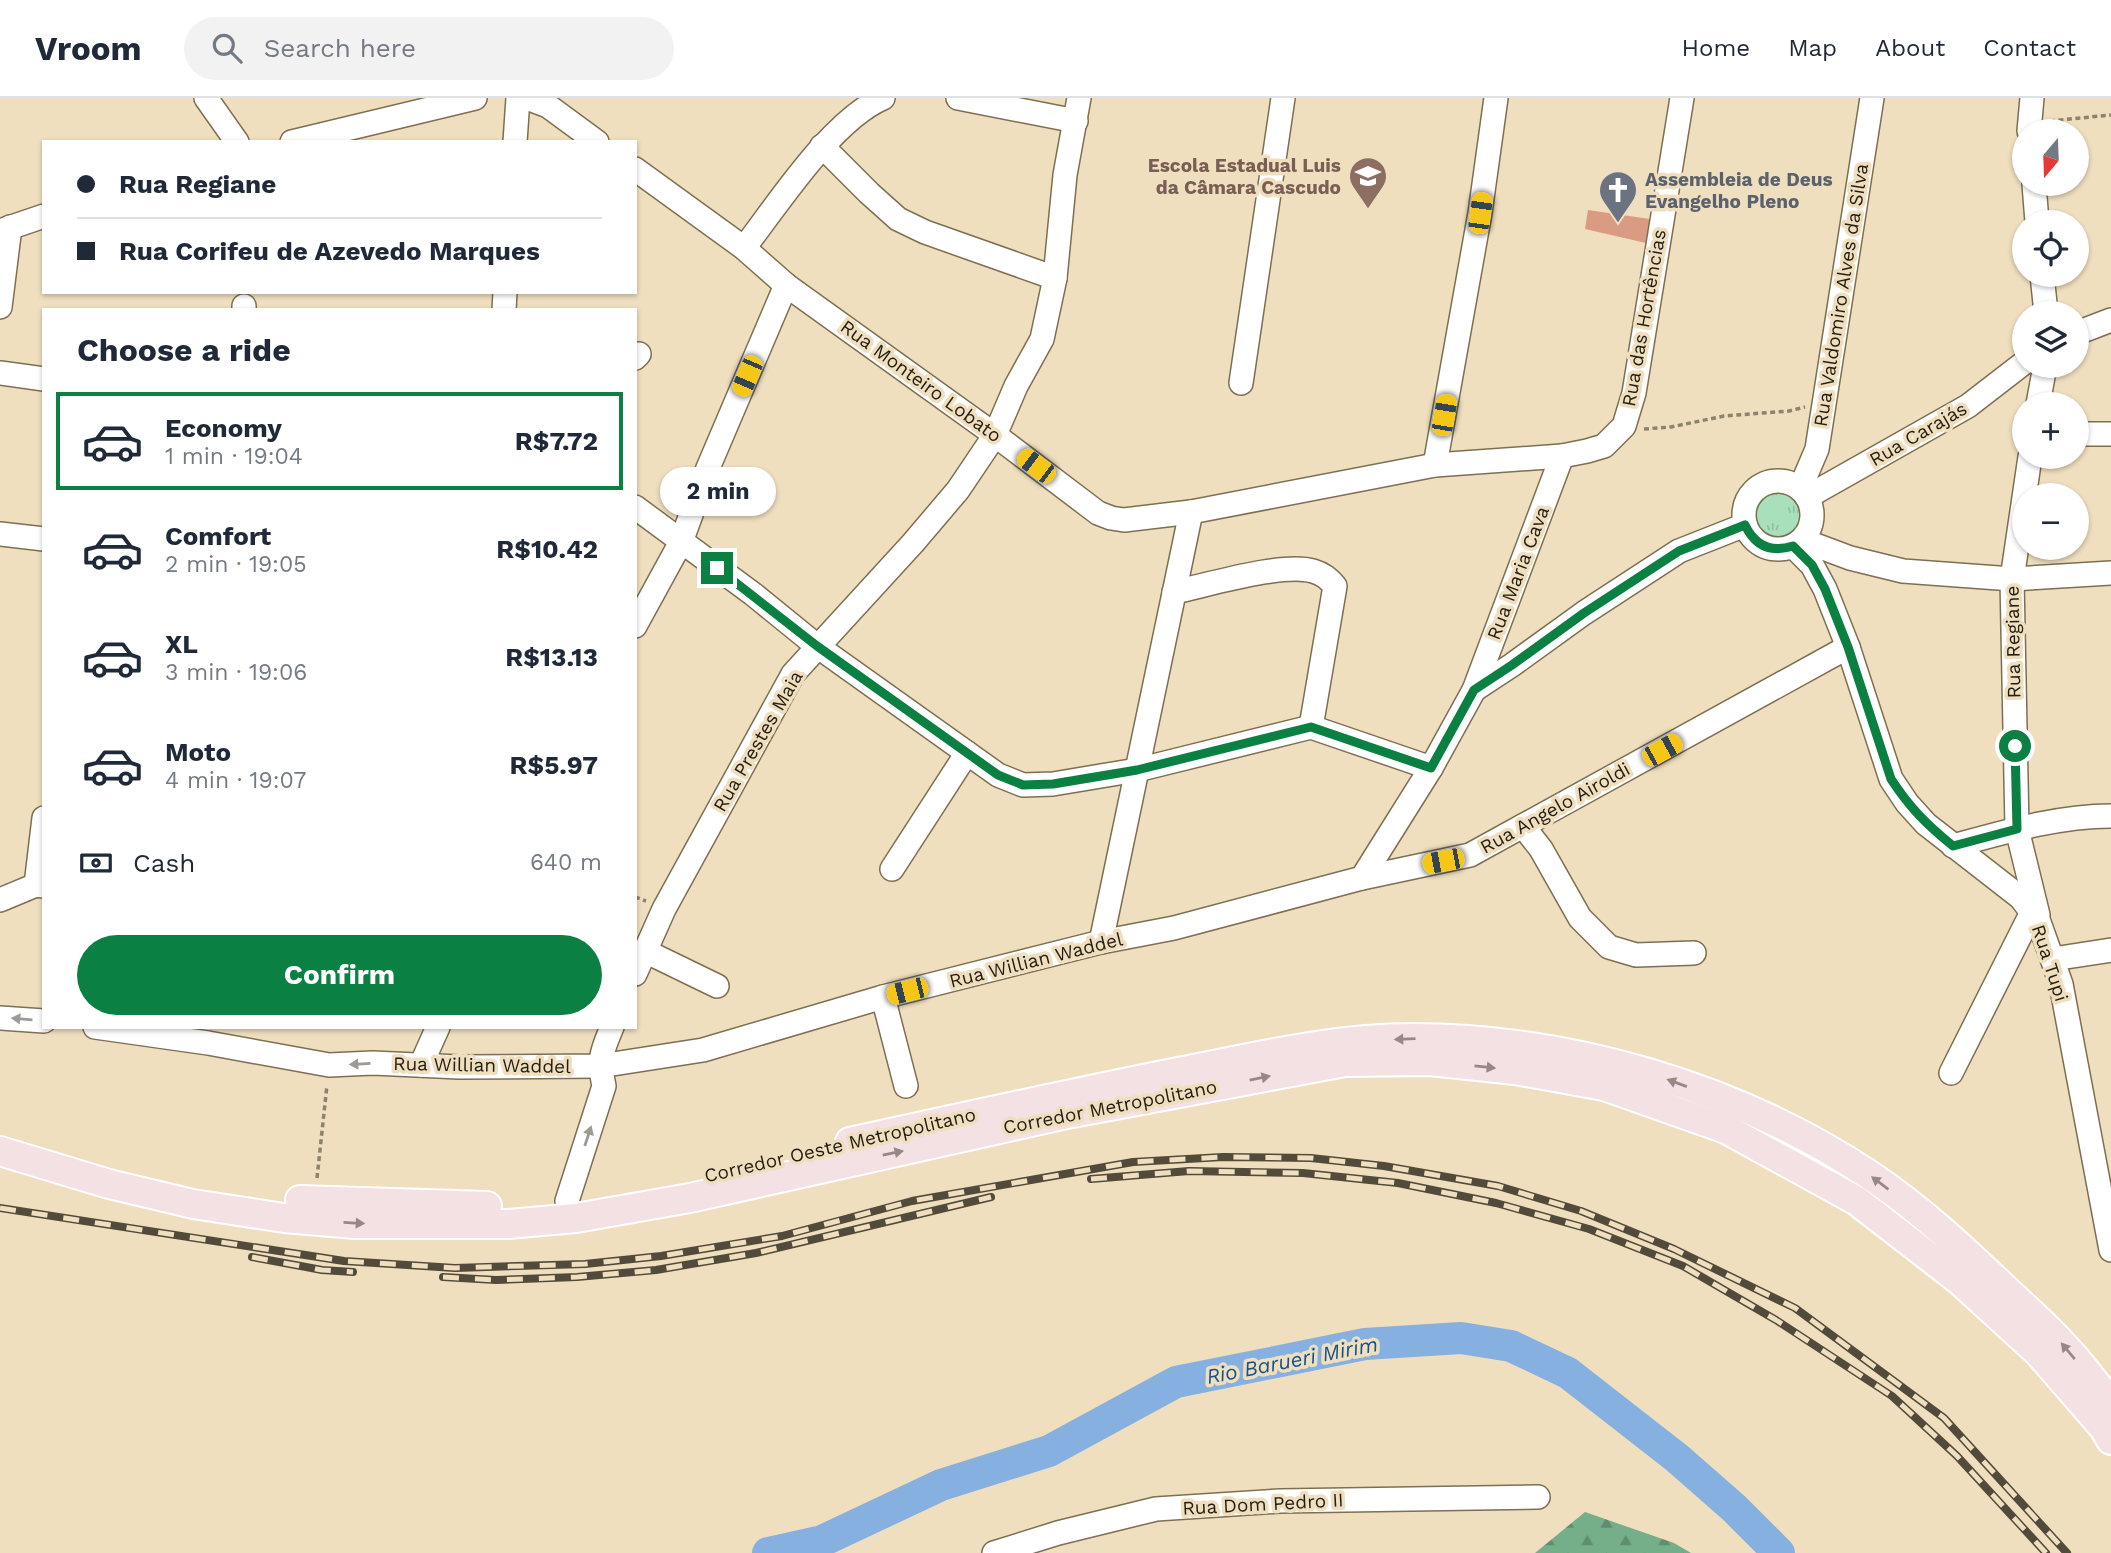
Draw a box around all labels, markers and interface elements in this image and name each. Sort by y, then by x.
search box [184,17,674,80]
text: Vroom [35,29,142,68]
icon: search [208,29,246,67]
text: Search here [264,33,416,63]
text: Home [1682,34,1750,62]
text: Map [1788,34,1837,62]
text: About [1875,34,1945,62]
text: Contact [1983,34,2076,62]
north arrow [2012,119,2090,196]
map controls [2012,119,2089,560]
place label: Escola Estadual Luis da Câmara Cascudo [1148,154,1341,199]
school or university icon: Escola Estadual Luis da Câmara Cascudo [1347,155,1389,210]
street label: Rua Valdomiro Alves da Silva [1809,162,1873,428]
place label: Assembleia de Deus Evangelho Pleno [1645,168,1833,213]
text: Rua Regiane [119,169,276,199]
church icon: Assembleia de Deus Evangelho Pleno [1597,169,1639,224]
car [1467,191,1494,235]
button: locate [2012,210,2089,287]
street label: Rua das Hortências [1617,228,1671,408]
text: Rua Corifeu de Azevedo Marques [119,236,540,266]
button: layers [2012,301,2089,378]
street label: Rua Monteiro Lobato [836,315,1006,447]
text: Choose a ride [77,331,291,369]
car [730,353,765,399]
car [1431,392,1458,438]
button: + [2012,392,2089,469]
street label: Rua Carajás [1865,397,1971,471]
icon: car [81,410,144,473]
text: Economy [165,413,282,443]
text: R$7.72 [515,426,598,456]
text: 1 min · 19:04 [165,443,303,470]
car [1013,445,1060,487]
callout: 2 min [659,466,775,516]
text: 2 min [687,478,749,505]
button: − [2012,483,2089,560]
street label: Rua Maria Cava [1482,503,1554,643]
icon: car [81,518,144,581]
text: Comfort [165,521,271,551]
text: R$10.42 [496,534,598,564]
text: 2 min · 19:05 [165,551,307,578]
route end [701,552,733,584]
street label: Rua Regiane [2001,585,2025,699]
icon: car [81,626,144,689]
text: XL [165,629,198,659]
text: R$13.13 [505,642,598,672]
text: 3 min · 19:06 [165,659,307,686]
street label: Rua Prestes Maia [708,666,808,816]
route start [1999,730,2031,762]
car [1639,731,1686,769]
icon: car [81,734,144,797]
text: Moto [165,737,231,767]
text: R$5.97 [510,750,598,780]
street label: Rua Angelo Airoldi [1476,757,1634,859]
text: 4 min · 19:07 [165,767,306,794]
icon: cash [77,844,115,882]
car [1421,847,1466,875]
text: Cash [133,848,195,878]
text: 640 m [530,849,602,876]
street label: Rua Tupi [2027,922,2073,1004]
street label: Rua Willian Waddel [947,927,1125,993]
button: Confirm [77,935,602,1015]
car [885,976,930,1006]
one-way arrow [11,1014,33,1025]
one-way arrow [1394,1033,1416,1044]
street label: Rua Willian Waddel [393,1052,571,1078]
one-way arrow [349,1059,371,1070]
one-way arrow [1475,1061,1497,1072]
one-way arrow [1249,1072,1271,1083]
street label: Corredor Metropolitano [1001,1075,1219,1139]
one-way arrow [1666,1077,1687,1088]
street label: Corredor Oeste Metropolitano [702,1103,978,1187]
one-way arrow [583,1126,594,1147]
one-way arrow [882,1147,904,1158]
one-way arrow [1871,1176,1889,1190]
one-way arrow [343,1218,365,1229]
water label: Rio Barueri Mirim [1204,1331,1380,1389]
one-way arrow [2060,1342,2075,1360]
street label: Rua Dom Pedro II [1182,1488,1344,1520]

